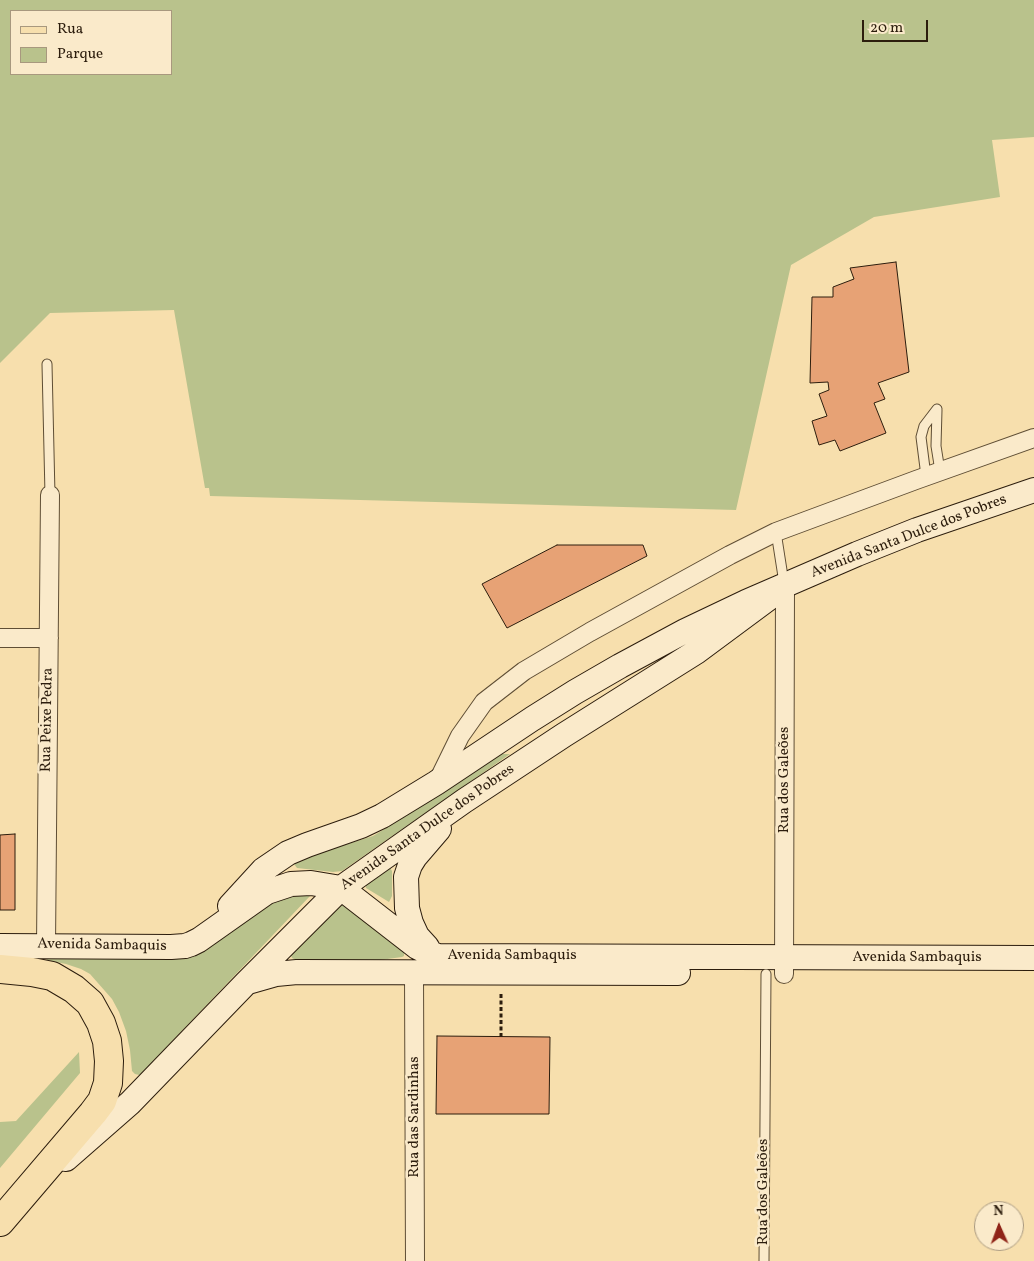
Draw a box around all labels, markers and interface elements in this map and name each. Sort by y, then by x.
legend [10,10,172,75]
scale bar [864,10,930,42]
text: 20 m [870,18,903,39]
text: Rua [57,19,83,40]
text: Parque [57,44,103,65]
street label: Avenida Santa Dulce dos Pobres [809,491,1009,583]
street label: Rua Peixe Pedra [38,668,58,772]
street label: Rua dos Galeões [776,727,794,833]
street label: Avenida Santa Dulce dos Pobres [338,761,518,895]
street label: Avenida Sambaquis [37,936,167,956]
street label: Avenida Sambaquis [447,947,577,965]
street label: Avenida Sambaquis [852,949,982,967]
street label: Rua das Sardinhas [406,1056,424,1178]
street label: Rua dos Galeões [755,1139,773,1245]
north arrow [974,1201,1024,1251]
text: N [993,1202,1004,1221]

